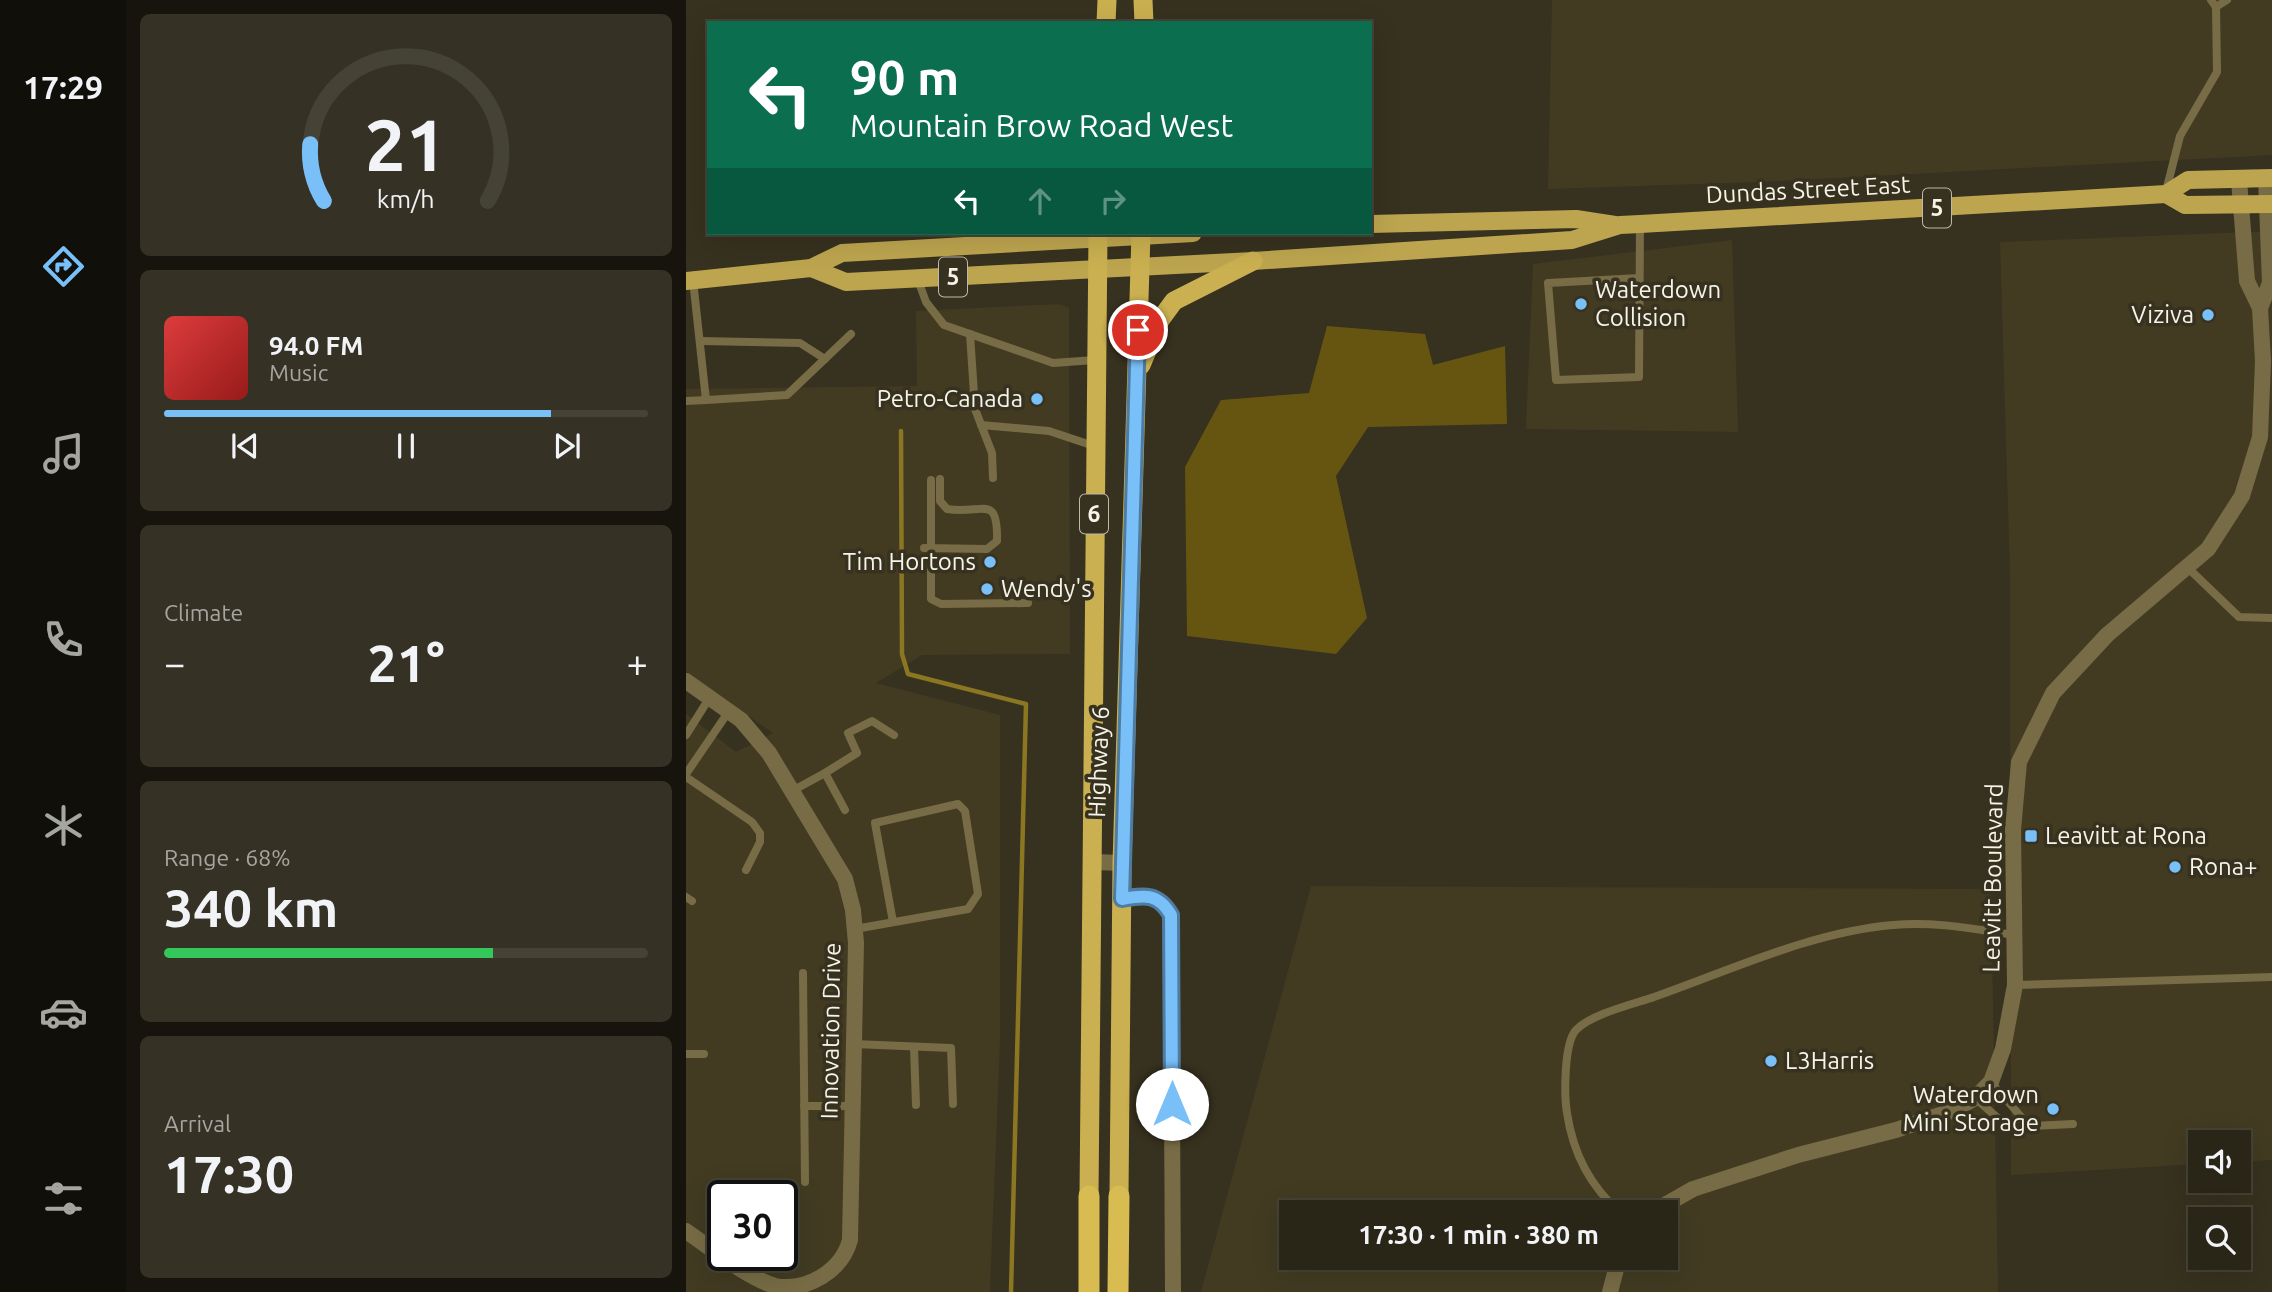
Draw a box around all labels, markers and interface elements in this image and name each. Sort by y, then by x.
icon: left [735,49,826,140]
text: 90 m [850,49,959,104]
text: 17:29 [23,69,103,105]
text: 21 [365,103,447,185]
text: Mountain Brow Road West [850,107,1233,143]
street label: Dundas Street East [1705,171,1911,208]
icon: left [948,182,986,220]
icon: ahead [1021,182,1059,220]
icon: right [1094,182,1132,220]
text: km/h [377,185,435,213]
road number: 5 [1923,188,1951,228]
icon: directions [39,242,88,291]
road number: 5 [939,258,967,296]
place label: Waterdown Collision [1595,276,1721,331]
marker: Waterdown Collision [1573,296,1589,312]
pin [1108,300,1168,360]
place label: Viziva [2131,301,2194,328]
marker: Viziva [2200,307,2216,323]
icon: arrive [1119,311,1157,349]
text: 94.0 FM [269,331,363,360]
text: Music [269,360,328,385]
place label: Petro-Canada [877,385,1023,412]
marker: Petro-Canada [1029,391,1045,407]
icon: previous [226,427,264,465]
icon: pause [387,427,425,465]
icon: next [548,427,586,465]
icon: music [39,429,88,478]
road number: 6 [1080,494,1108,534]
place label: Tim Hortons [843,548,976,575]
marker: Tim Hortons [982,554,998,570]
place label: Wendy's [1001,575,1092,602]
marker: Wendy's [979,581,995,597]
text: Climate [164,600,243,625]
icon: phone [39,615,88,664]
text: 21° [367,634,445,692]
text: − [164,642,185,684]
text: + [627,642,648,684]
street label: Highway 6 [1083,706,1114,818]
street label: Leavitt Boulevard [1977,783,2008,973]
icon: climate [39,801,88,850]
place label: Leavitt at Rona [2045,822,2207,849]
marker: Leavitt at Rona [2023,828,2039,844]
text: Range · 68% [164,845,291,870]
place label: Rona+ [2189,853,2258,880]
marker: Rona+ [2167,859,2183,875]
text: 340 km [164,879,338,937]
street label: Innovation Drive [815,942,846,1120]
icon: car [39,988,88,1037]
place label: L3Harris [1785,1047,1874,1074]
marker: L3Harris [1763,1053,1779,1069]
position arrow [1135,1067,1209,1141]
place label: Waterdown Mini Storage [1903,1081,2039,1136]
marker: Waterdown Mini Storage [2045,1101,2061,1117]
text: Arrival [164,1111,231,1136]
map controls [2188,1130,2251,1270]
button: sound [2188,1130,2251,1193]
text: 17:30 [164,1145,294,1203]
icon: filters [39,1174,88,1223]
speed limit sign: 30 [707,1180,798,1271]
button: search [2188,1207,2251,1270]
text: 17:30 · 1 min · 380 m [1358,1220,1599,1249]

